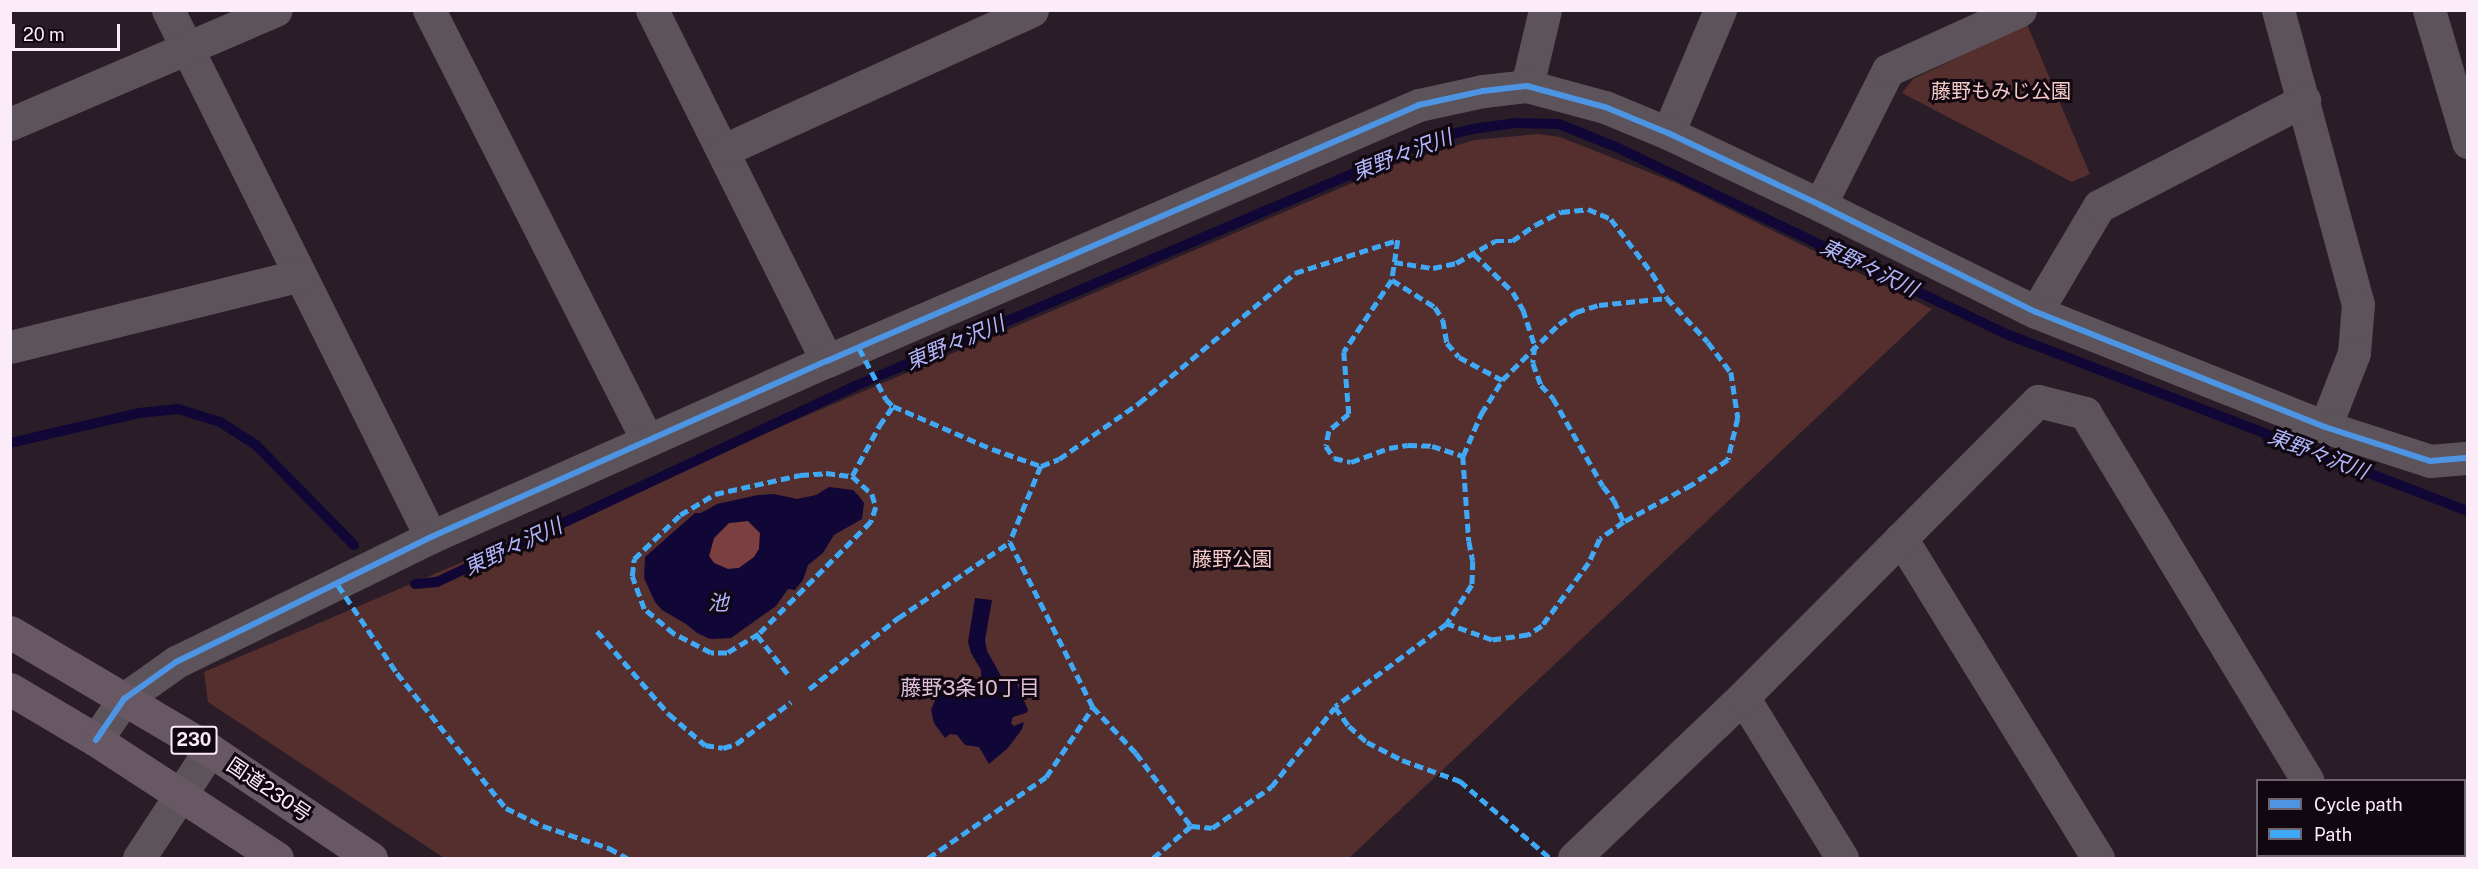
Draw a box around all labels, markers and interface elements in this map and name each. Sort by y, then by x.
scale bar [15,12,123,50]
text: 20 m [23,24,65,45]
park label: 藤野もみじ公園 [1931,79,2071,103]
water label: 東野々沢川 [1348,124,1456,186]
water label: 東野々沢川 [1816,234,1922,302]
water label: 東野々沢川 [902,311,1008,375]
water label: 東野々沢川 [2264,423,2372,485]
water label: 東野々沢川 [460,513,566,581]
park label: 藤野公園 [1192,547,1272,571]
water label: 池 [708,590,728,616]
district label: 藤野3条10丁目 [900,675,1040,701]
road number: 230 [170,725,218,755]
street label: 国道230号 [222,753,316,827]
legend [2256,779,2466,857]
text: Cycle path [2314,794,2403,815]
text: Path [2314,824,2352,845]

